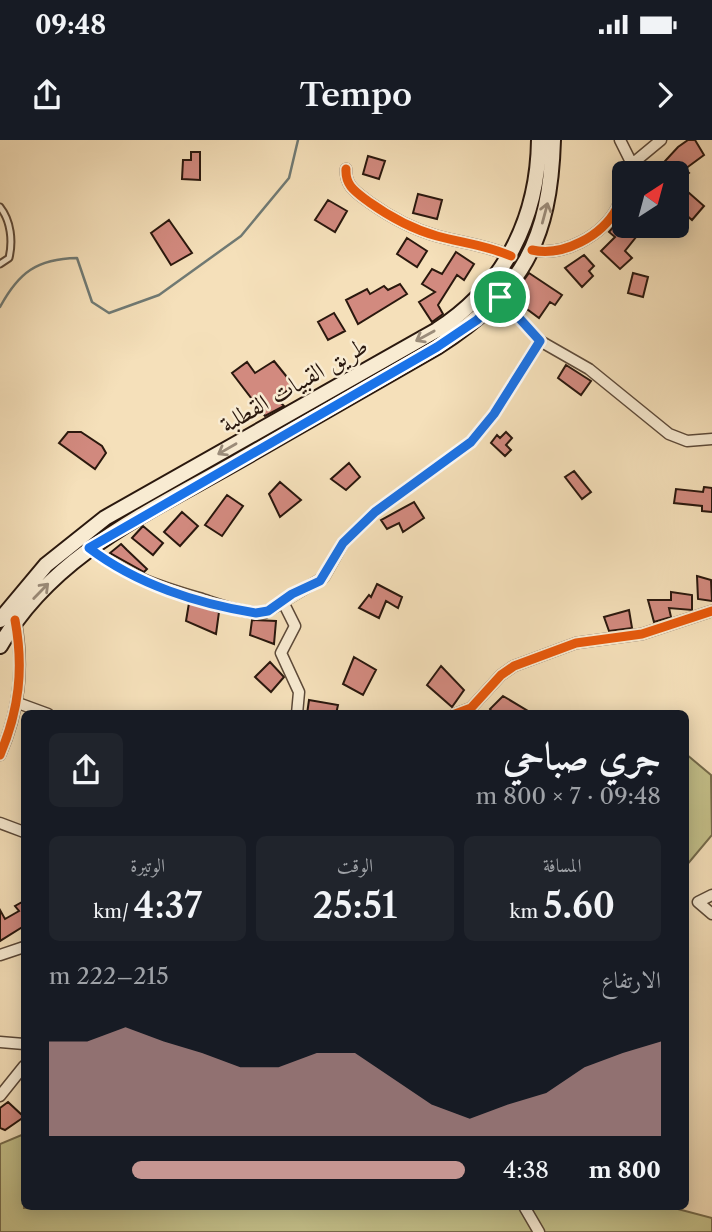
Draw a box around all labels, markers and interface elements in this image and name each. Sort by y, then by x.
text: 09:48 [35,9,106,41]
text: Tempo [300,75,412,114]
icon: share [28,76,66,114]
icon: forward [646,76,684,114]
north arrow [612,161,690,238]
map controls [612,161,689,238]
one-way arrow [539,202,552,225]
pin [470,267,530,327]
icon: arrive [481,278,519,316]
one-way arrow [415,330,436,343]
street label: طريق القبيات القطلبة [215,331,373,439]
one-way arrow [218,442,238,456]
one-way arrow [32,583,49,600]
text: جري صباحي [503,732,661,779]
button: share [49,733,123,807]
text: 09:48 · 7 × 800 m [476,782,661,810]
text: الوتيرة [130,854,165,877]
text: الوقت [337,854,373,877]
text: المسافة [543,854,582,877]
text: 4:37 [134,884,202,927]
text: 25:51 [313,884,397,927]
text: 5.60 [543,884,615,927]
text: /km [93,900,134,923]
text: km [510,900,543,923]
text: 215–222 m [49,962,169,990]
text: الارتفاع [601,966,661,994]
text: 4:38 [503,1156,549,1184]
text: 800 m [589,1156,661,1184]

